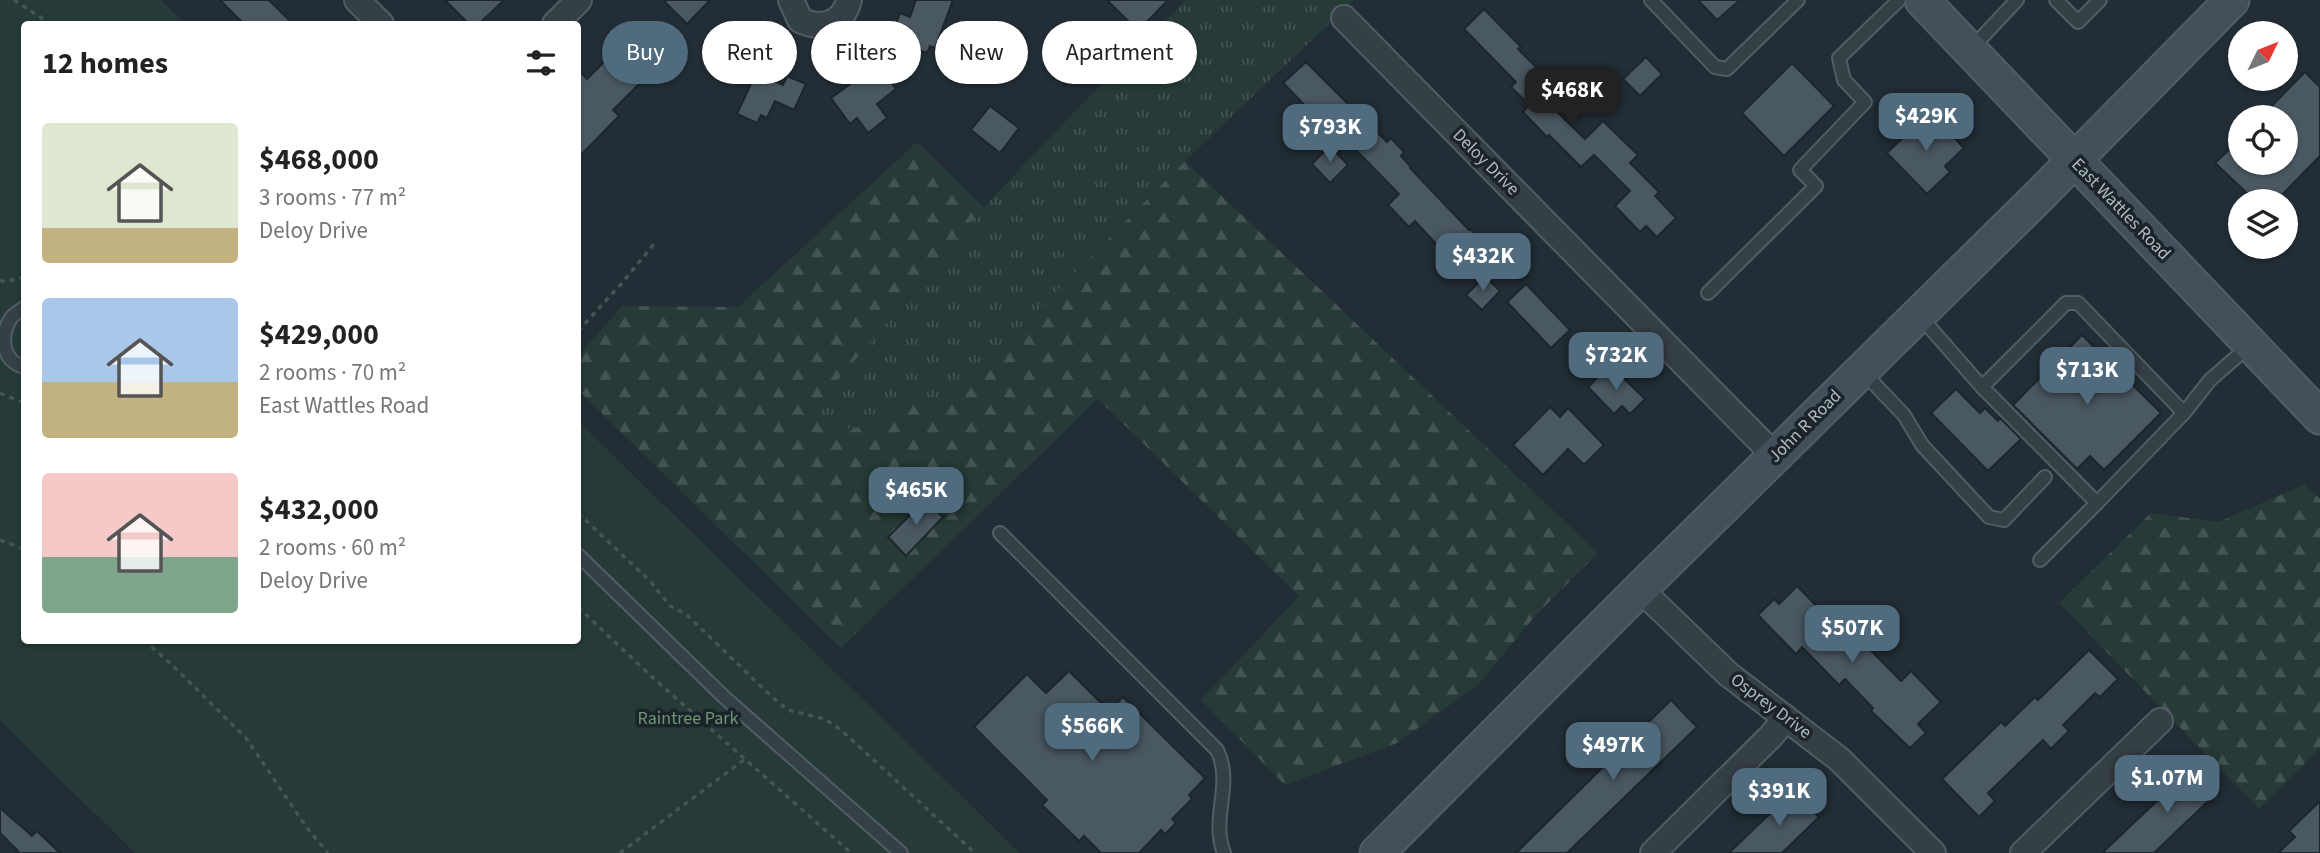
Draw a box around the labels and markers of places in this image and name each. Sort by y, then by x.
pin: $468K [1523,68,1621,127]
pin: $429K [1877,94,1975,153]
pin: $793K [1281,104,1379,164]
pin: $432K [1434,233,1532,293]
pin: $732K [1567,332,1665,392]
pin: $713K [2038,348,2136,407]
pin: $465K [867,468,965,527]
pin: $507K [1803,606,1901,665]
pin: $566K [1043,704,1141,763]
pin: $497K [1564,722,1662,782]
pin: $1.07M [2110,756,2224,815]
pin: $391K [1730,768,1828,828]

